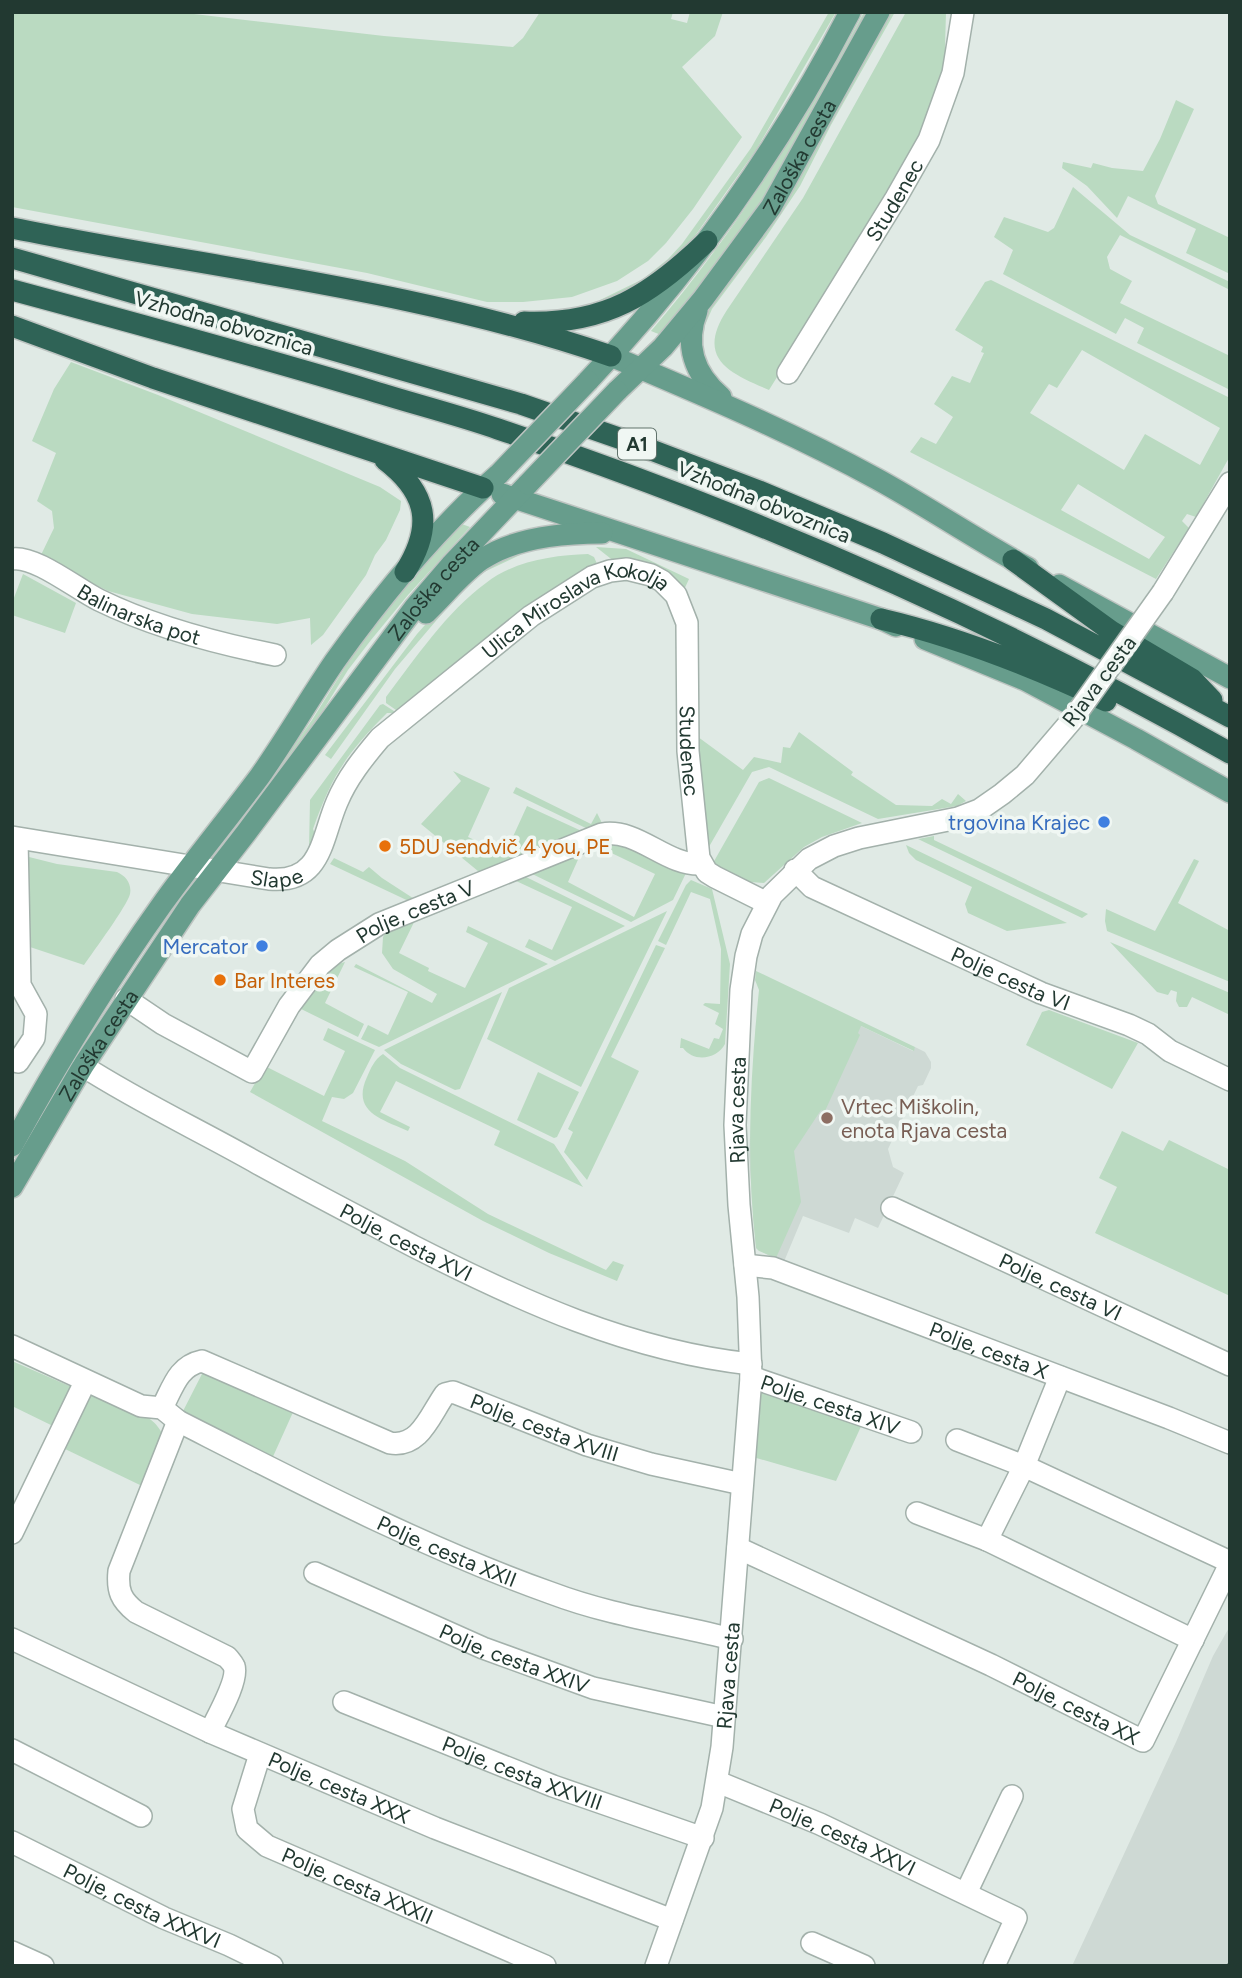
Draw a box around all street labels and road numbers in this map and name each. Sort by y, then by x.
street label: Zaloška cesta [757,95,841,219]
street label: Studenec [860,155,928,246]
street label: Vzhodna obvoznica [132,286,316,360]
road number: A1 [618,428,656,460]
street label: Vzhodna obvoznica [674,456,854,548]
street label: Zaloška cesta [382,531,484,645]
street label: Ulica Miroslava Kokolja [476,556,676,664]
street label: Balinarska pot [73,578,204,649]
street label: Rjava cesta [1057,631,1141,731]
street label: Studenec [675,705,705,797]
street label: Slape [249,862,307,892]
street label: Polje, cesta V [351,874,478,948]
street label: Polje cesta VI [947,941,1074,1015]
street label: Zaloška cesta [53,984,143,1105]
street label: Rjava cesta [722,1056,751,1164]
street label: Polje, cesta XVI [336,1197,476,1286]
street label: Polje, cesta VI [995,1247,1126,1326]
street label: Polje, cesta X [926,1316,1052,1384]
street label: Polje, cesta XIV [758,1369,904,1440]
street label: Polje, cesta XVIII [467,1388,622,1466]
street label: Polje, cesta XXII [373,1510,521,1592]
street label: Polje, cesta XXIV [436,1618,593,1698]
street label: Rjava cesta [711,1621,744,1730]
street label: Polje, cesta XX [1009,1666,1144,1750]
street label: Polje, cesta XXVIII [439,1730,606,1815]
street label: Polje, cesta XXX [265,1746,413,1828]
street label: Polje, cesta XXVI [766,1792,920,1881]
street label: Polje, cesta XXXII [278,1841,437,1929]
street label: Polje, cesta XXXVI [60,1857,225,1953]

